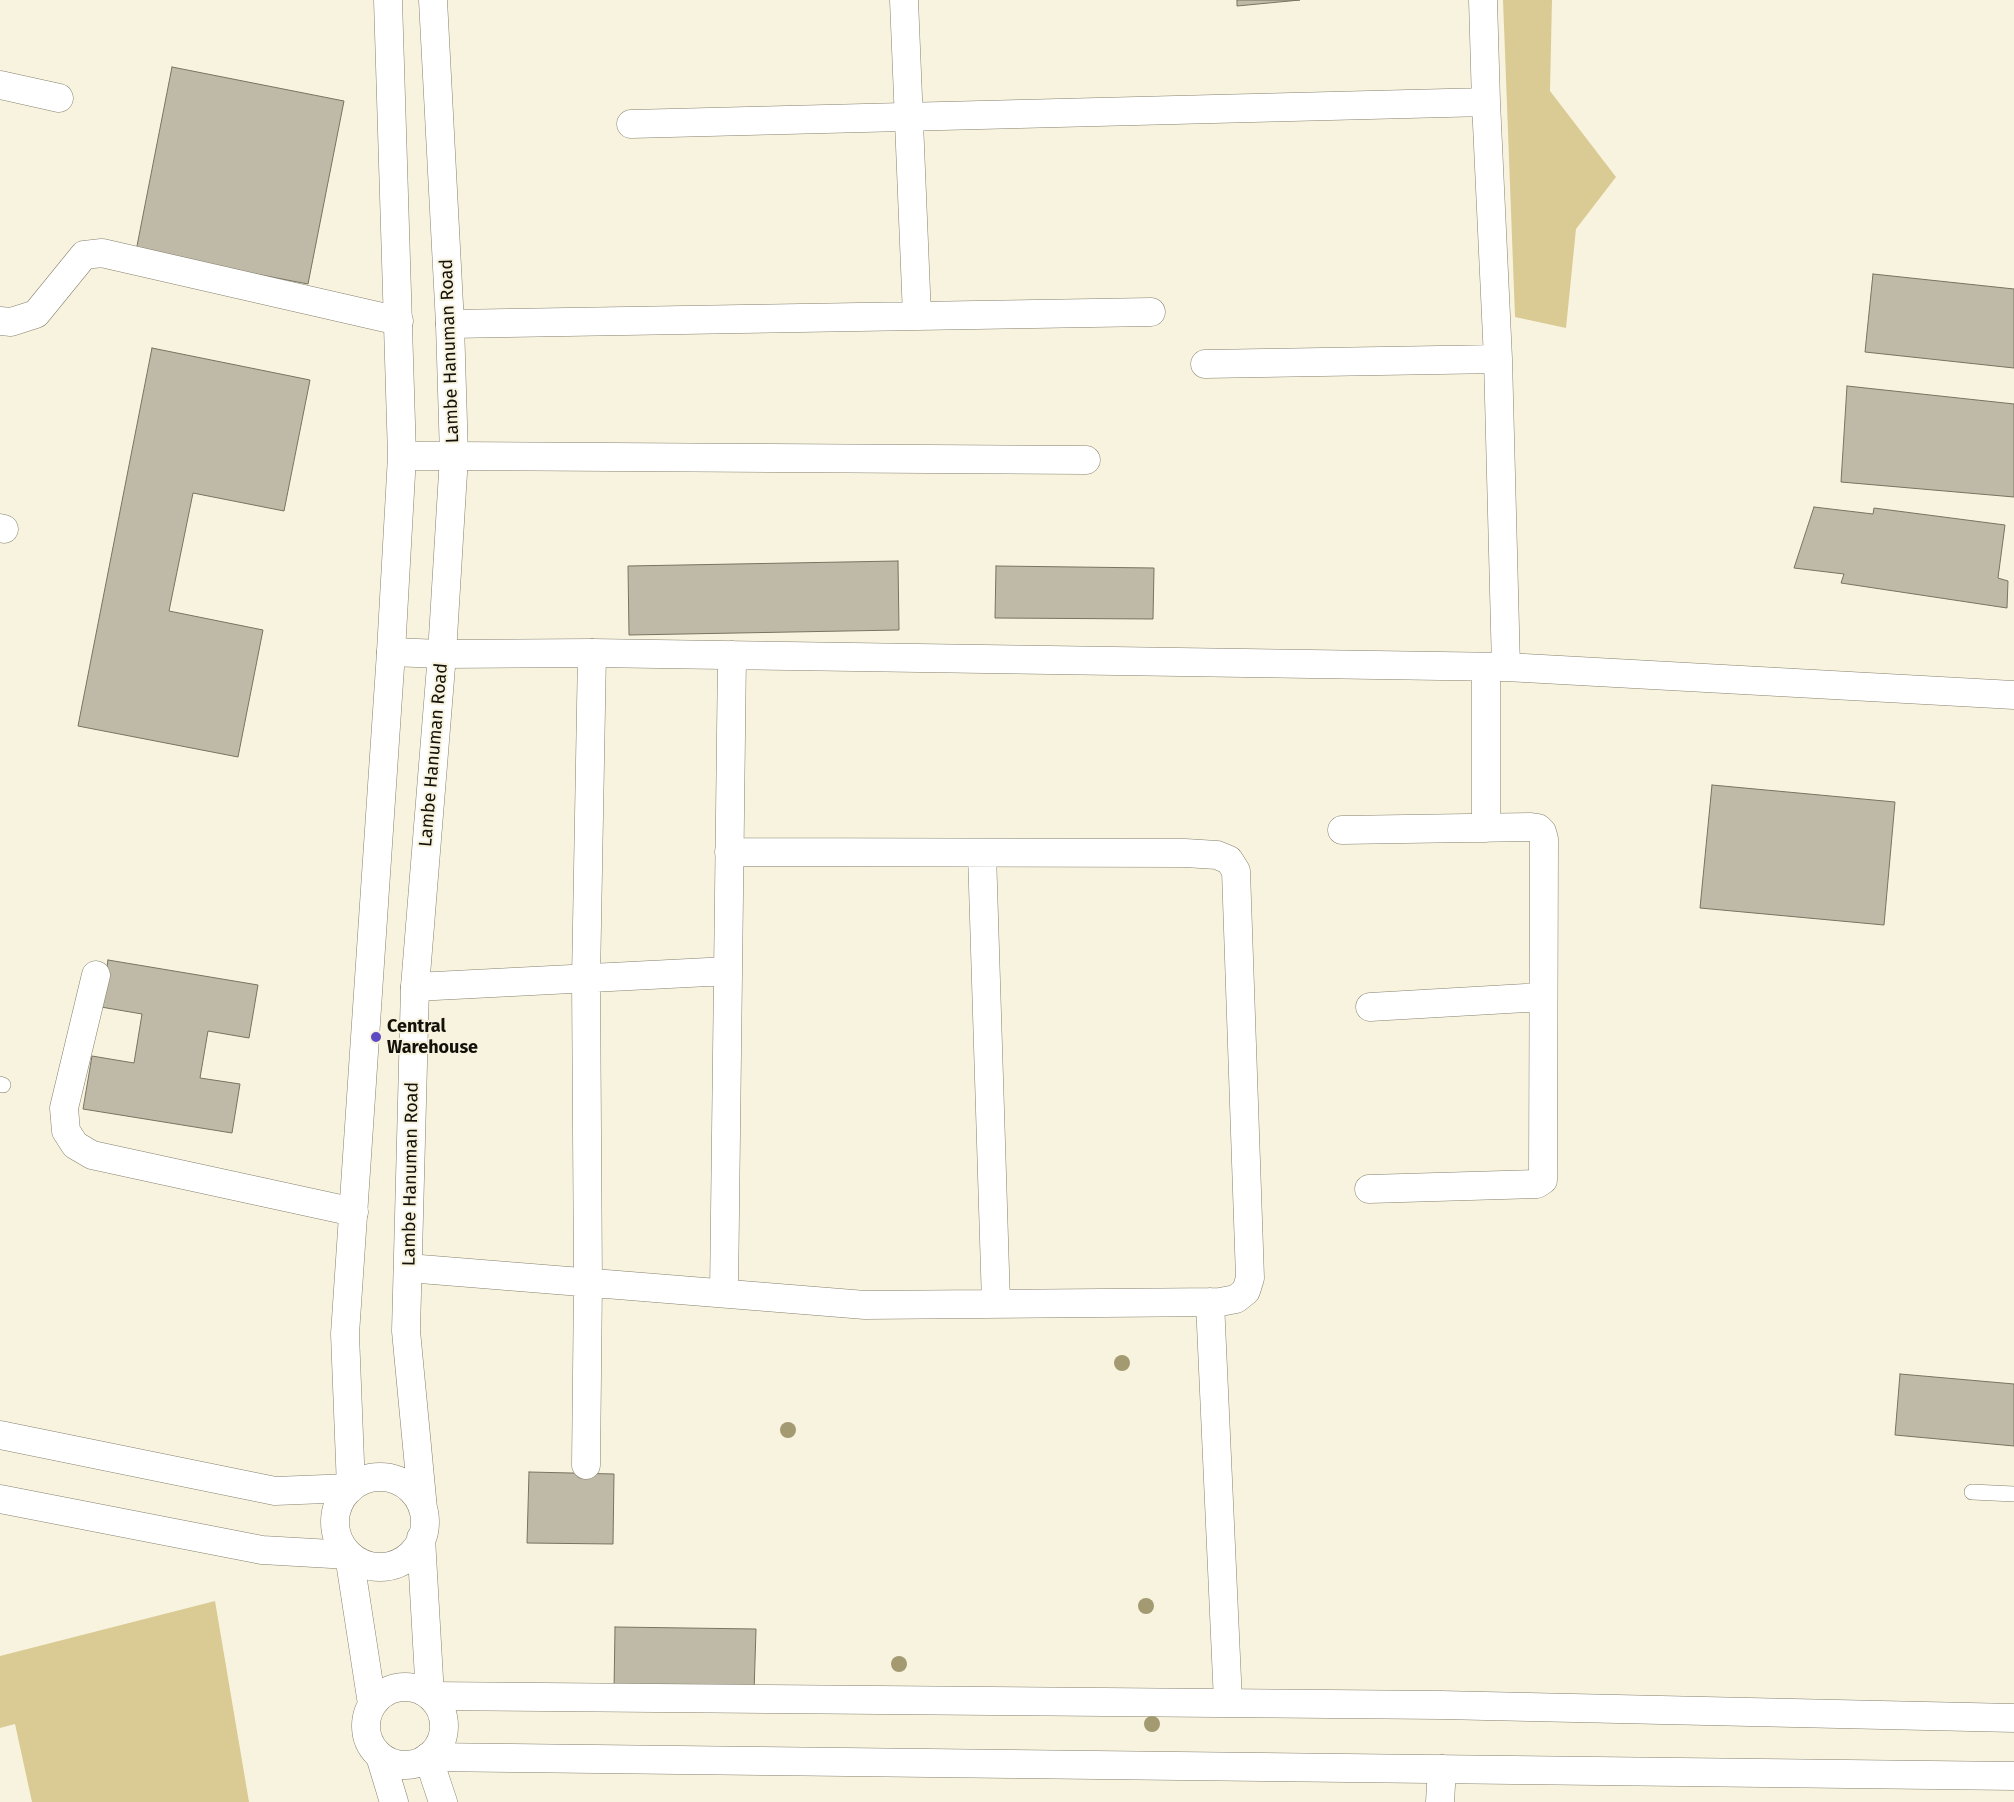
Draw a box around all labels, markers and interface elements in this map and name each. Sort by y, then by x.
street label: Lambe Hanuman Road [436,258,464,444]
street label: Lambe Hanuman Road [415,662,453,848]
place label: Central Warehouse [387,1016,478,1058]
marker: Central Warehouse [369,1030,383,1044]
street label: Lambe Hanuman Road [399,1082,423,1266]

